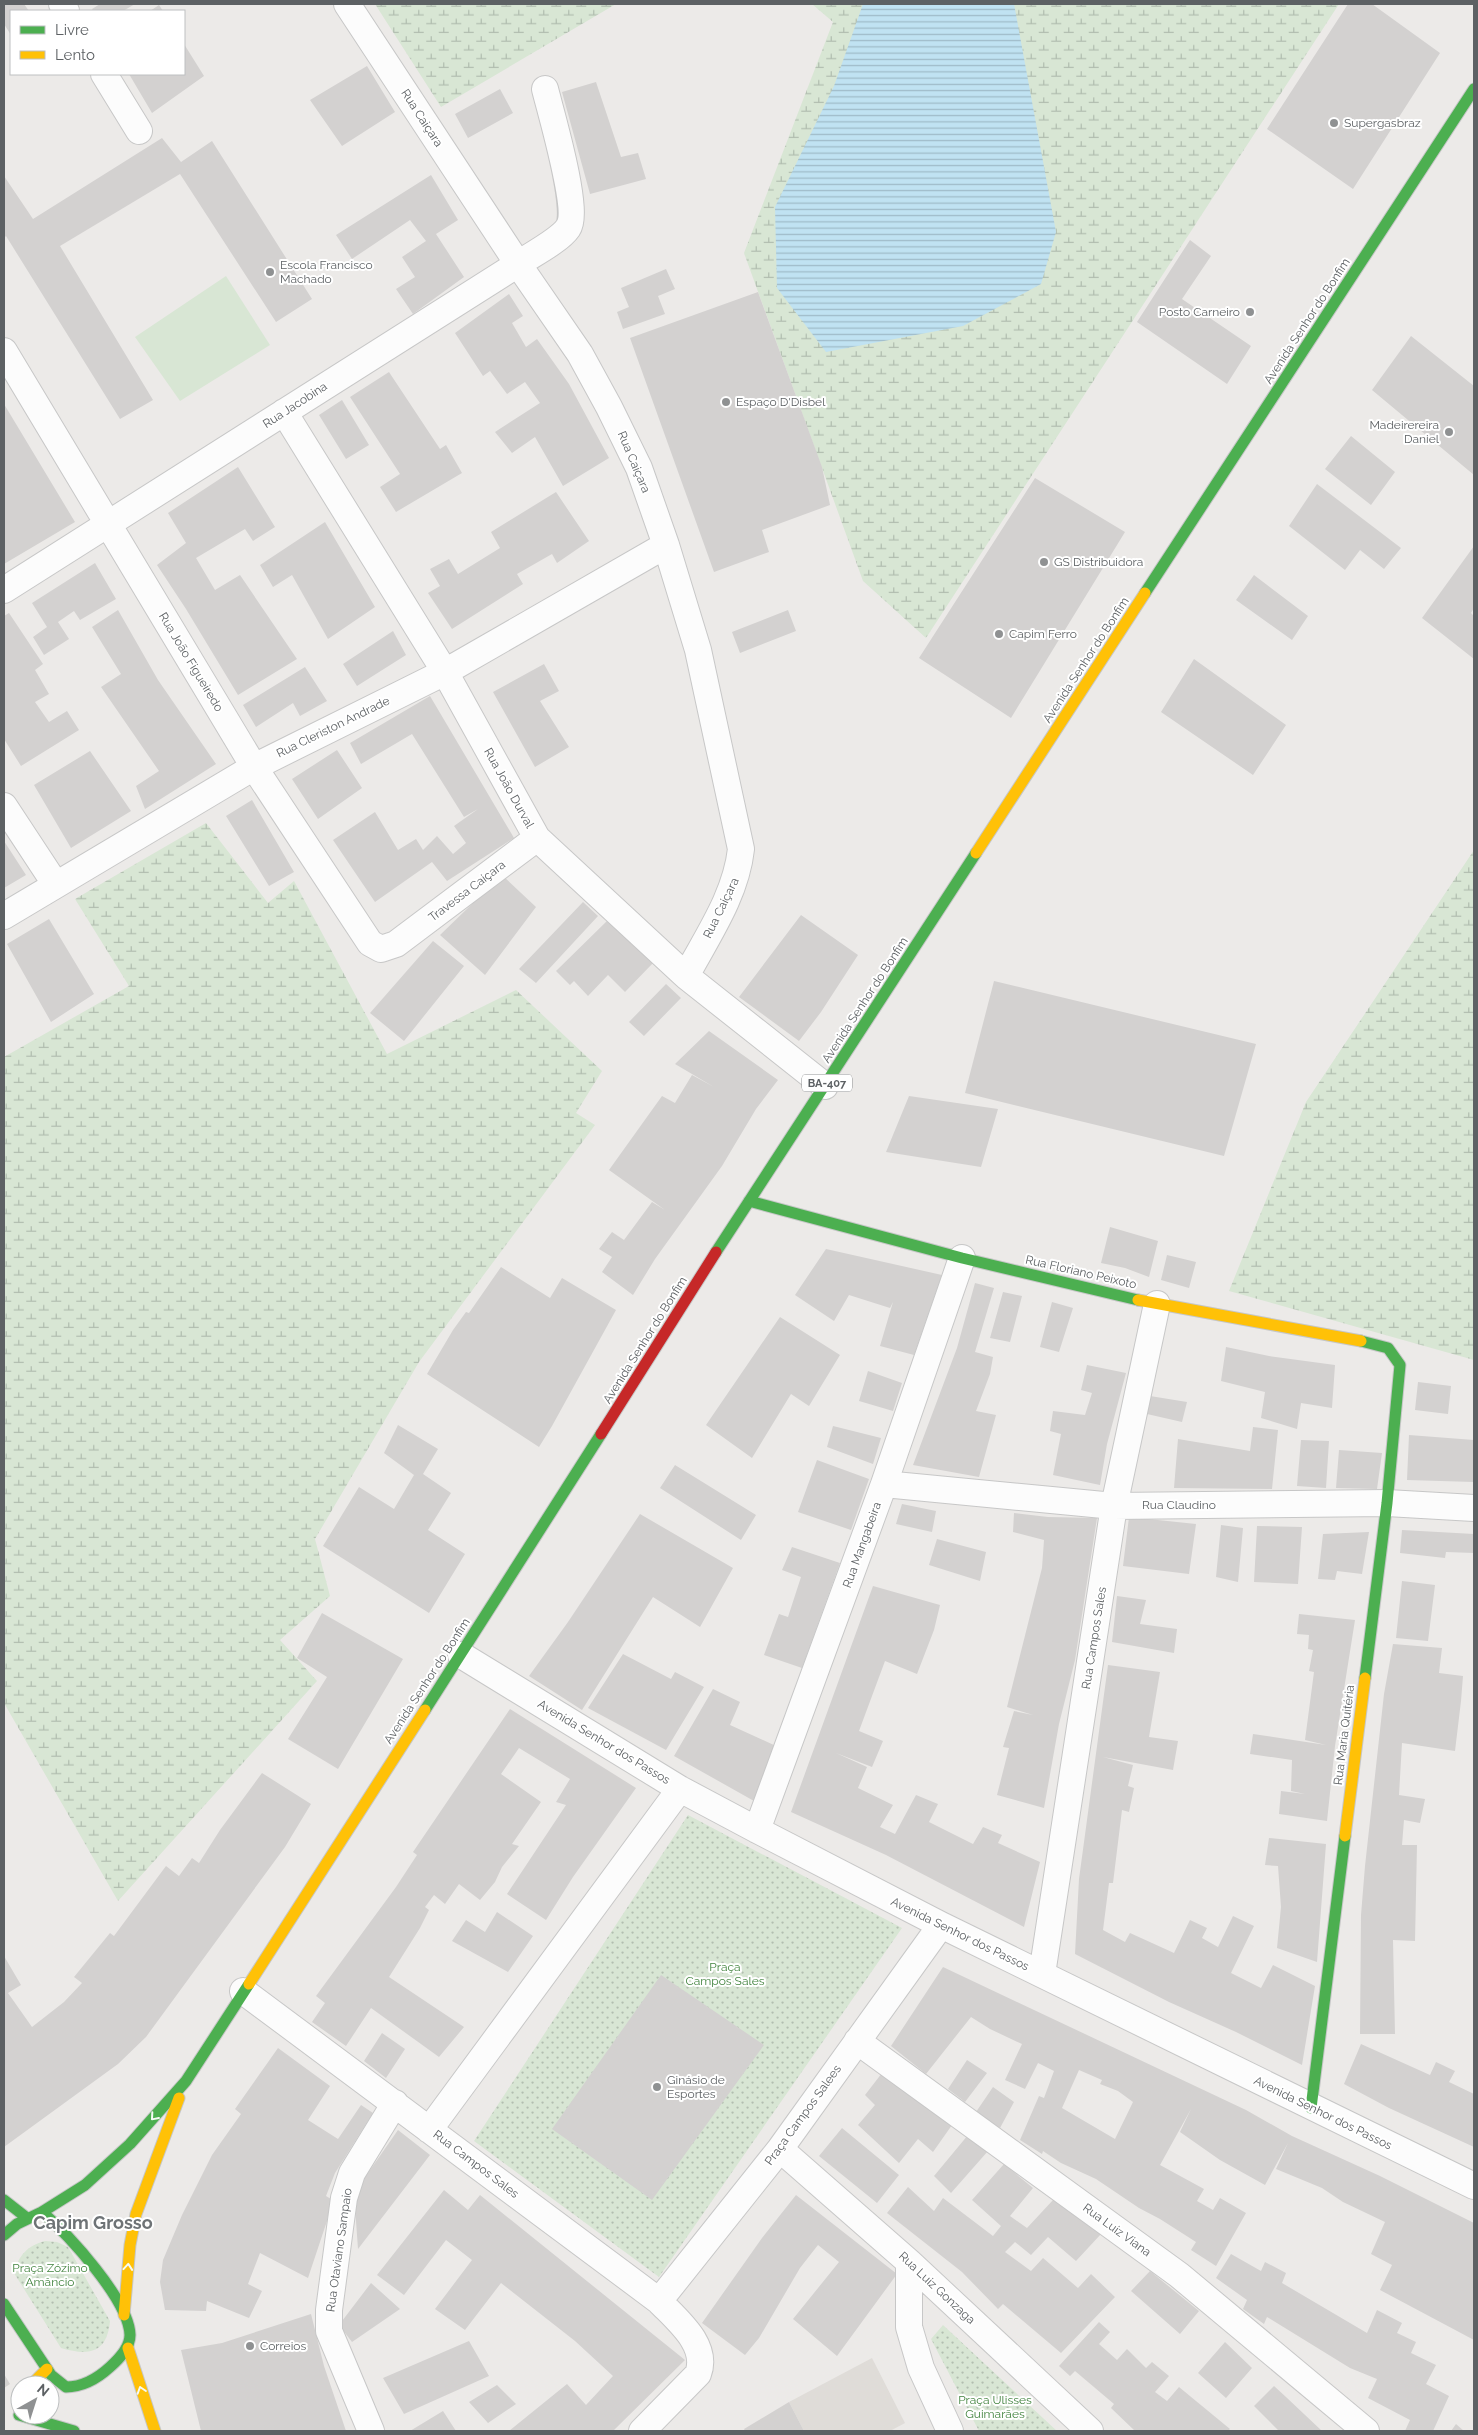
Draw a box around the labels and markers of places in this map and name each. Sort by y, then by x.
place label: Supergasbraz [1344,116,1421,130]
marker: Supergasbraz [1328,117,1340,129]
place label: Escola Francisco Machado [280,258,373,286]
marker: Escola Francisco Machado [264,266,276,278]
place label: Posto Carneiro [1159,305,1240,319]
marker: Posto Carneiro [1244,306,1256,318]
place label: Espaço D'Disbel [736,395,826,409]
marker: Espaço D'Disbel [720,396,732,408]
place label: Madeirereira Daniel [1369,418,1440,446]
marker: Madeirereira Daniel [1443,426,1455,438]
place label: GS Distribuidora [1054,555,1143,569]
marker: GS Distribuidora [1038,556,1050,568]
place label: Capim Ferro [1009,627,1077,641]
marker: Capim Ferro [993,628,1005,640]
place label: Ginásio de Esportes [667,2073,725,2101]
marker: Ginásio de Esportes [651,2081,663,2093]
place label: Correios [260,2339,306,2353]
marker: Correios [244,2340,256,2352]

